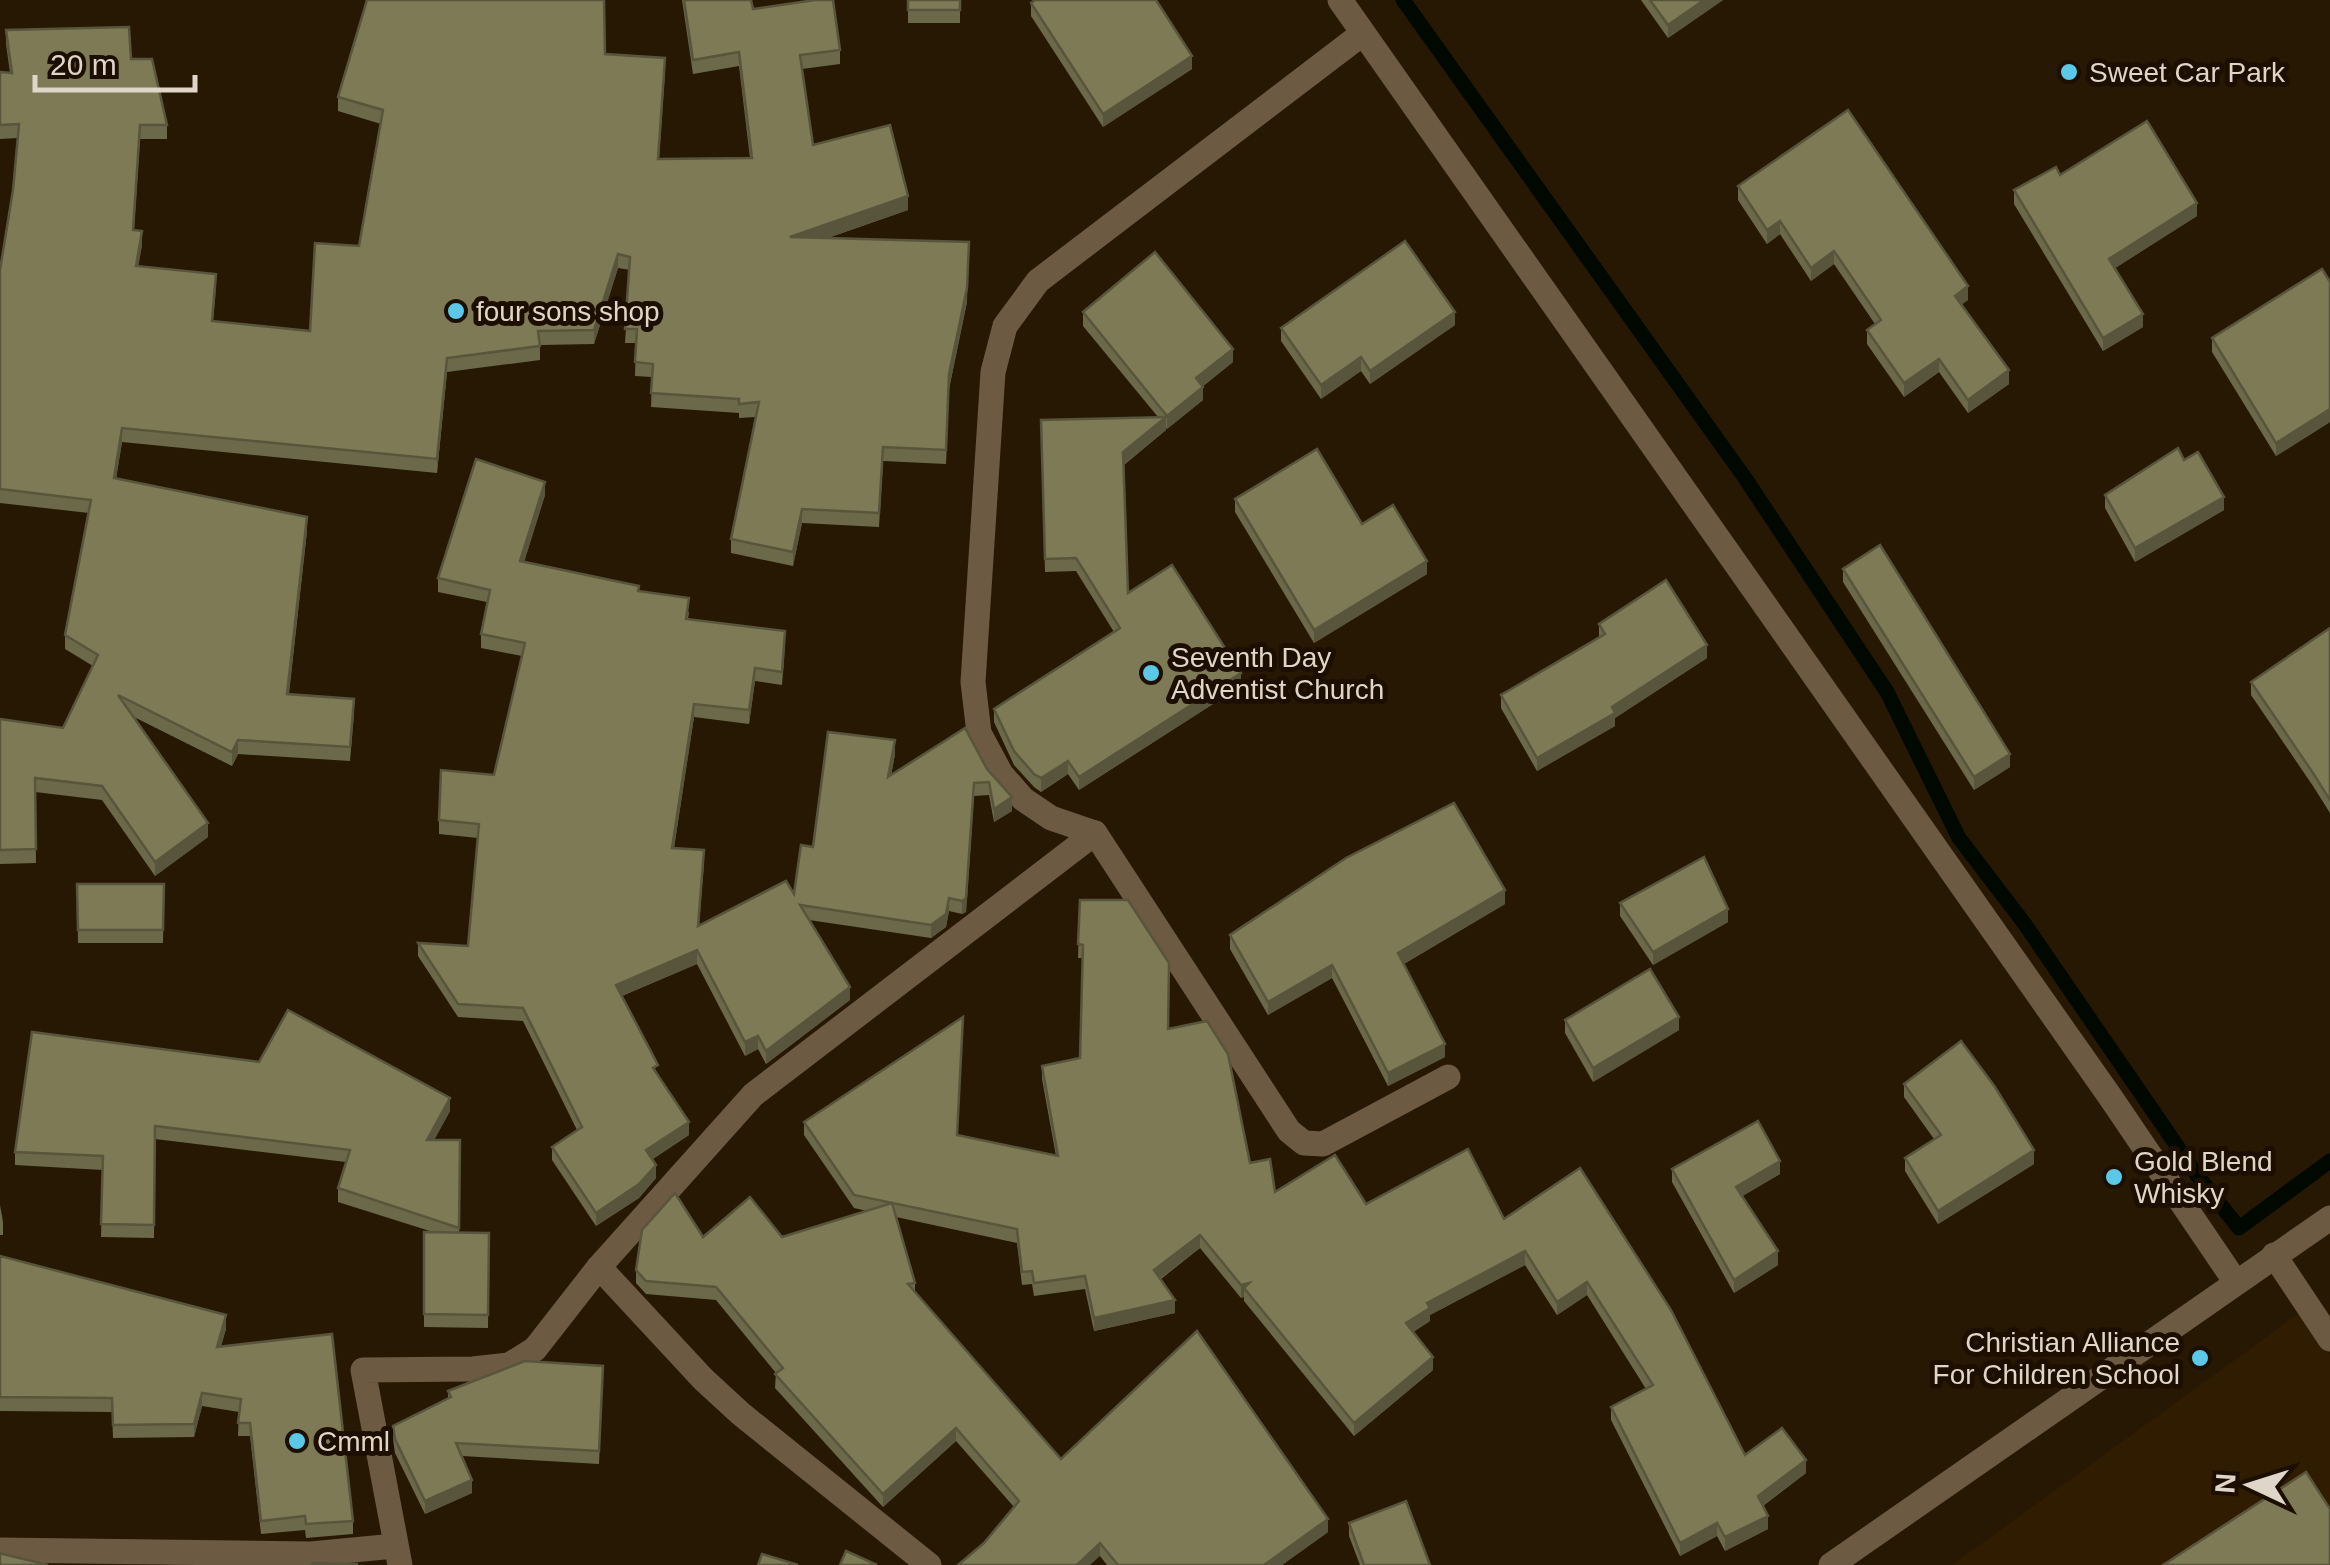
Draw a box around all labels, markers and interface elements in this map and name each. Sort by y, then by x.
scale bar [35,30,195,92]
text: 20 m [50,48,117,81]
place label: Sweet Car Park [2089,57,2286,88]
marker: Sweet Car Park [2058,61,2080,83]
place label: four sons shop [476,296,660,327]
marker: four sons shop [445,300,467,322]
place label: Seventh Day Adventist Church [1171,642,1384,705]
marker: Seventh Day Adventist Church [1140,662,1162,684]
place label: Gold Blend Whisky [2134,1146,2273,1209]
marker: Gold Blend Whisky [2103,1166,2125,1188]
place label: Christian Alliance For Children School [1933,1327,2180,1390]
marker: Christian Alliance For Children School [2189,1347,2211,1369]
place label: Cmml [317,1426,390,1457]
marker: Cmml [286,1430,308,1452]
north arrow [2200,1435,2300,1535]
text: N [2209,1472,2242,1494]

